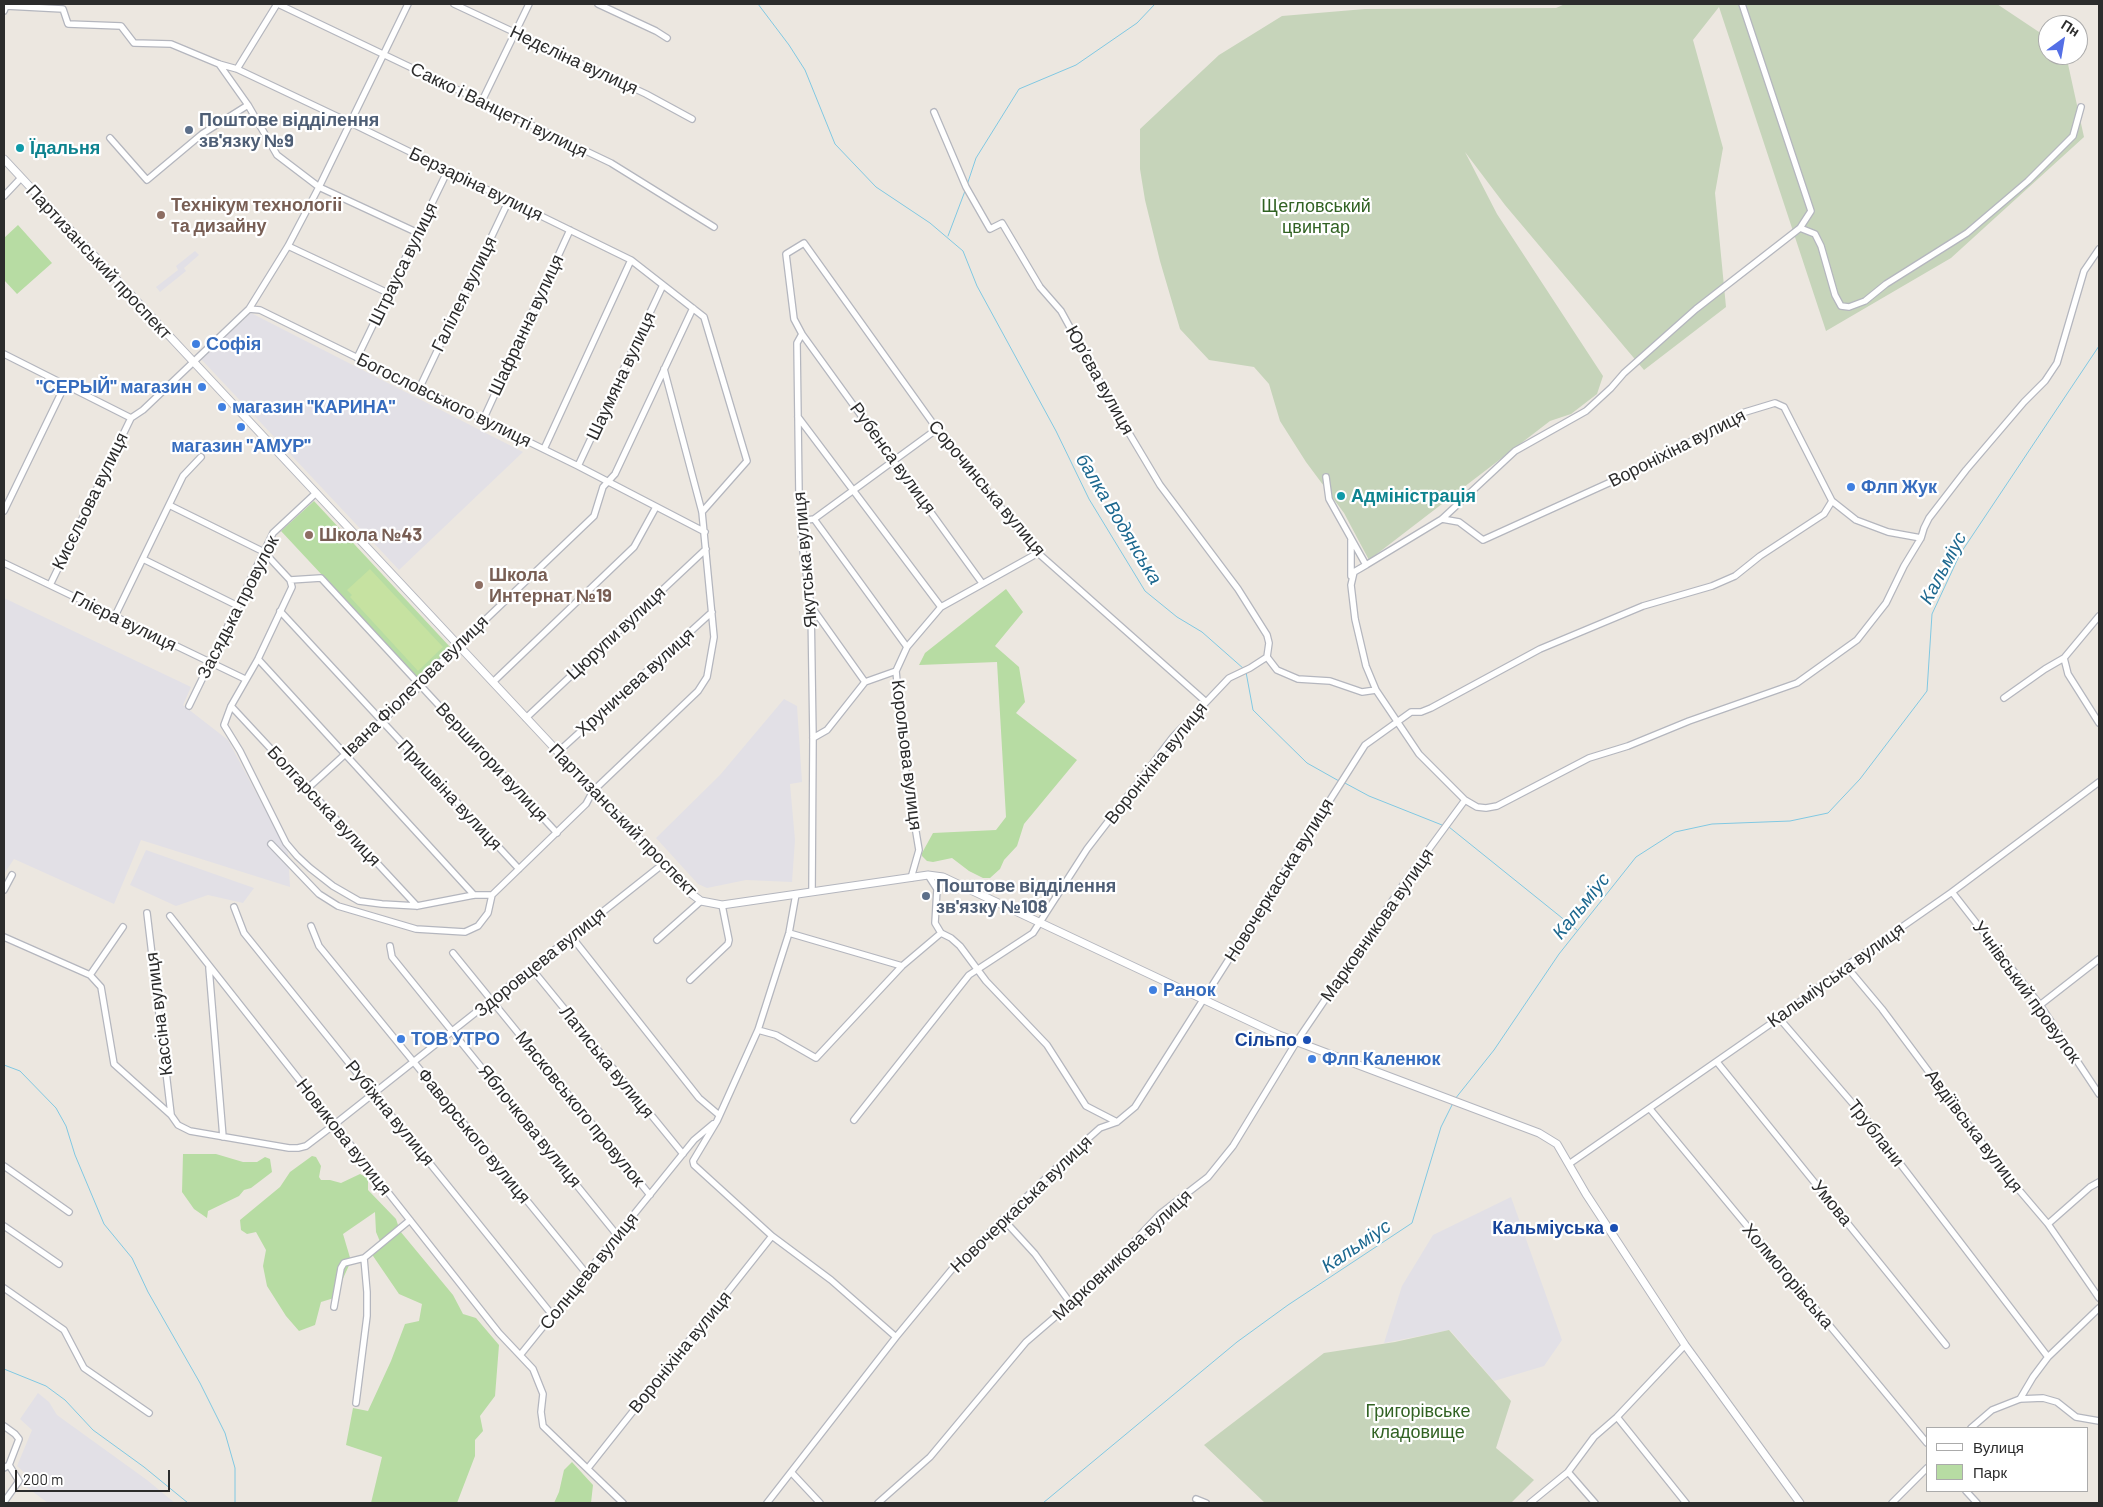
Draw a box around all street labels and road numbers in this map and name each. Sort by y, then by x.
street label: Недєліна вулиця [507,21,641,99]
street label: Сакко і Ванцетті вулиця [407,58,591,162]
street label: Берзаріна вулиця [406,142,546,226]
street label: Партизанський проспект [22,180,176,344]
street label: Штрауса вулиця [364,199,442,329]
street label: Галілея вулиця [427,233,501,355]
street label: Шафранна вулиця [484,251,568,399]
street label: Шаумяна вулиця [582,308,660,444]
street label: Юр’єва вулиця [1061,322,1139,438]
street label: Богословського вулиця [353,348,535,452]
street label: Рубенса вулиця [845,398,941,518]
street label: Вороніхіна вулиця [1605,404,1749,492]
street label: Сорочинська вулиця [924,416,1050,560]
street label: Кисєльова вулиця [47,429,133,573]
street label: Якутська вулиця [788,491,822,629]
street label: Засядька провулок [193,532,283,682]
street label: Цюрупи вулиця [562,582,670,684]
street label: Глієра вулиця [68,586,180,656]
street label: Івана Фіолетова вулиця [338,611,492,761]
street label: Хруничева вулиця [571,623,699,741]
street label: Корольова вулиця [887,679,927,831]
street label: Вершигори вулиця [431,698,553,826]
street label: Вороніхіна вулиця [1100,698,1212,828]
street label: Пришвіна вулиця [393,735,507,855]
street label: Партизанський проспект [544,739,702,901]
street label: Болгарська вулиця [263,741,385,871]
street label: Новочеркаська вулиця [1220,794,1338,966]
street label: Марковникова вулиця [1316,844,1438,1006]
street label: Здоровцева вулиця [470,902,610,1022]
street label: Учнівський провулок [1968,917,2086,1067]
street label: Кальміуська вулиця [1763,918,1909,1032]
street label: Кассіна вулиця [141,951,177,1077]
street label: Латиська вулиця [555,1001,659,1123]
street label: Мясковського провулок [511,1027,649,1191]
street label: Рубіжна вулиця [341,1056,439,1170]
street label: Яблочкова вулиця [474,1060,586,1192]
street label: Фаворського вулиця [413,1064,535,1208]
street label: Авдіївська вулиця [1921,1065,2027,1197]
street label: Новикова вулиця [292,1074,396,1200]
street label: Трублани [1843,1095,1909,1171]
street label: Новочеркаська вулиця [946,1131,1096,1277]
street label: Умова [1807,1176,1857,1230]
street label: Марковникова вулиця [1048,1185,1196,1325]
street label: Солнцева вулиця [535,1208,643,1334]
street label: Холмогорівська [1738,1219,1838,1333]
street label: Вороніхіна вулиця [624,1287,736,1417]

